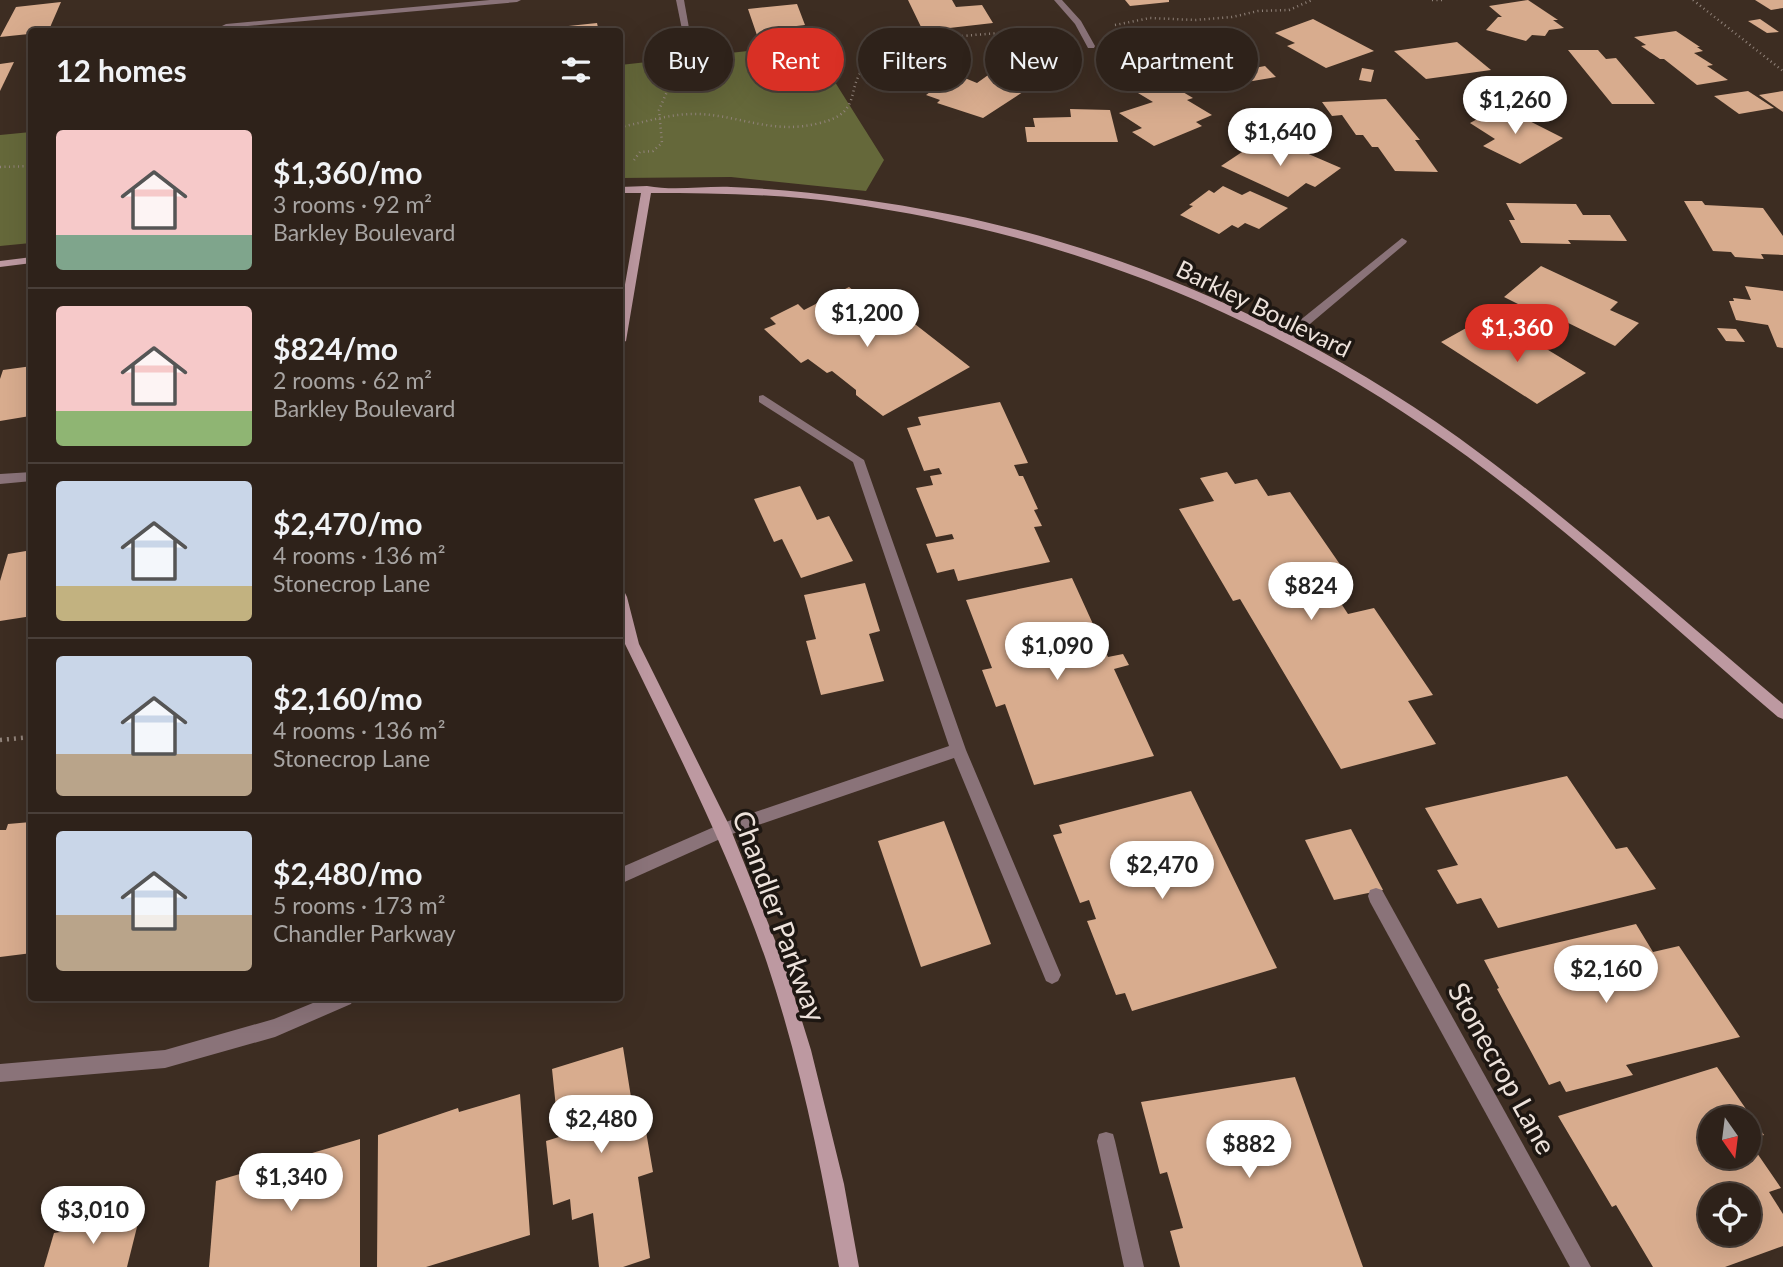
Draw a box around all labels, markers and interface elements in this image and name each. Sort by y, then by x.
chip: Buy [644,28,733,91]
chip: Rent [747,28,844,91]
chip: Filters [858,28,971,91]
chip: New [985,28,1082,91]
chip: Apartment [1096,28,1258,91]
icon: filters [557,51,595,89]
text: 12 homes [56,52,187,88]
pin: $1,260 [1458,76,1572,136]
text: $1,260 [1479,85,1551,113]
pin: $1,640 [1223,108,1337,168]
text: $1,640 [1244,117,1316,145]
text: $1,360/mo [273,154,422,190]
icon: home [112,158,196,242]
text: 3 rooms · 92 m² [273,190,432,218]
text: Barkley Boulevard [273,218,455,246]
street label: Barkley Boulevard [1172,253,1356,363]
pin: $1,200 [810,290,924,349]
text: $1,200 [831,298,903,326]
pin: $1,360 [1460,304,1574,364]
text: $1,360 [1481,313,1553,341]
text: $824/mo [273,330,398,366]
icon: home [112,334,196,418]
text: 2 rooms · 62 m² [273,366,432,394]
text: Barkley Boulevard [273,394,455,422]
text: $2,470/mo [273,505,422,541]
icon: home [112,509,196,593]
text: 4 rooms · 136 m² [273,541,445,569]
pin: $824 [1270,562,1352,622]
text: Stonecrop Lane [273,569,430,597]
text: $824 [1284,571,1338,599]
pin: $1,090 [1000,622,1114,682]
text: $1,090 [1021,631,1093,659]
text: $2,160/mo [273,680,422,716]
icon: home [112,684,196,768]
text: 4 rooms · 136 m² [273,716,445,744]
text: Stonecrop Lane [273,744,430,772]
street label: Chandler Parkway [726,806,834,1027]
pin: $2,470 [1105,842,1219,901]
text: $2,470 [1126,850,1198,878]
text: $2,480/mo [273,855,422,891]
icon: home [112,859,196,943]
text: 5 rooms · 173 m² [273,891,445,919]
text: Chandler Parkway [273,919,456,947]
pin: $2,160 [1549,946,1663,1005]
text: $2,160 [1570,954,1642,982]
street label: Stonecrop Lane [1442,976,1564,1160]
pin: $2,480 [544,1096,658,1155]
text: $2,480 [565,1104,637,1132]
north arrow [1698,1106,1760,1169]
map controls [1698,1106,1761,1246]
pin: $882 [1208,1120,1290,1180]
text: $882 [1222,1129,1276,1157]
pin: $1,340 [234,1154,348,1213]
text: $1,340 [255,1162,327,1190]
button: locate [1698,1183,1761,1246]
pin: $3,010 [36,1186,150,1246]
text: $3,010 [57,1195,129,1223]

